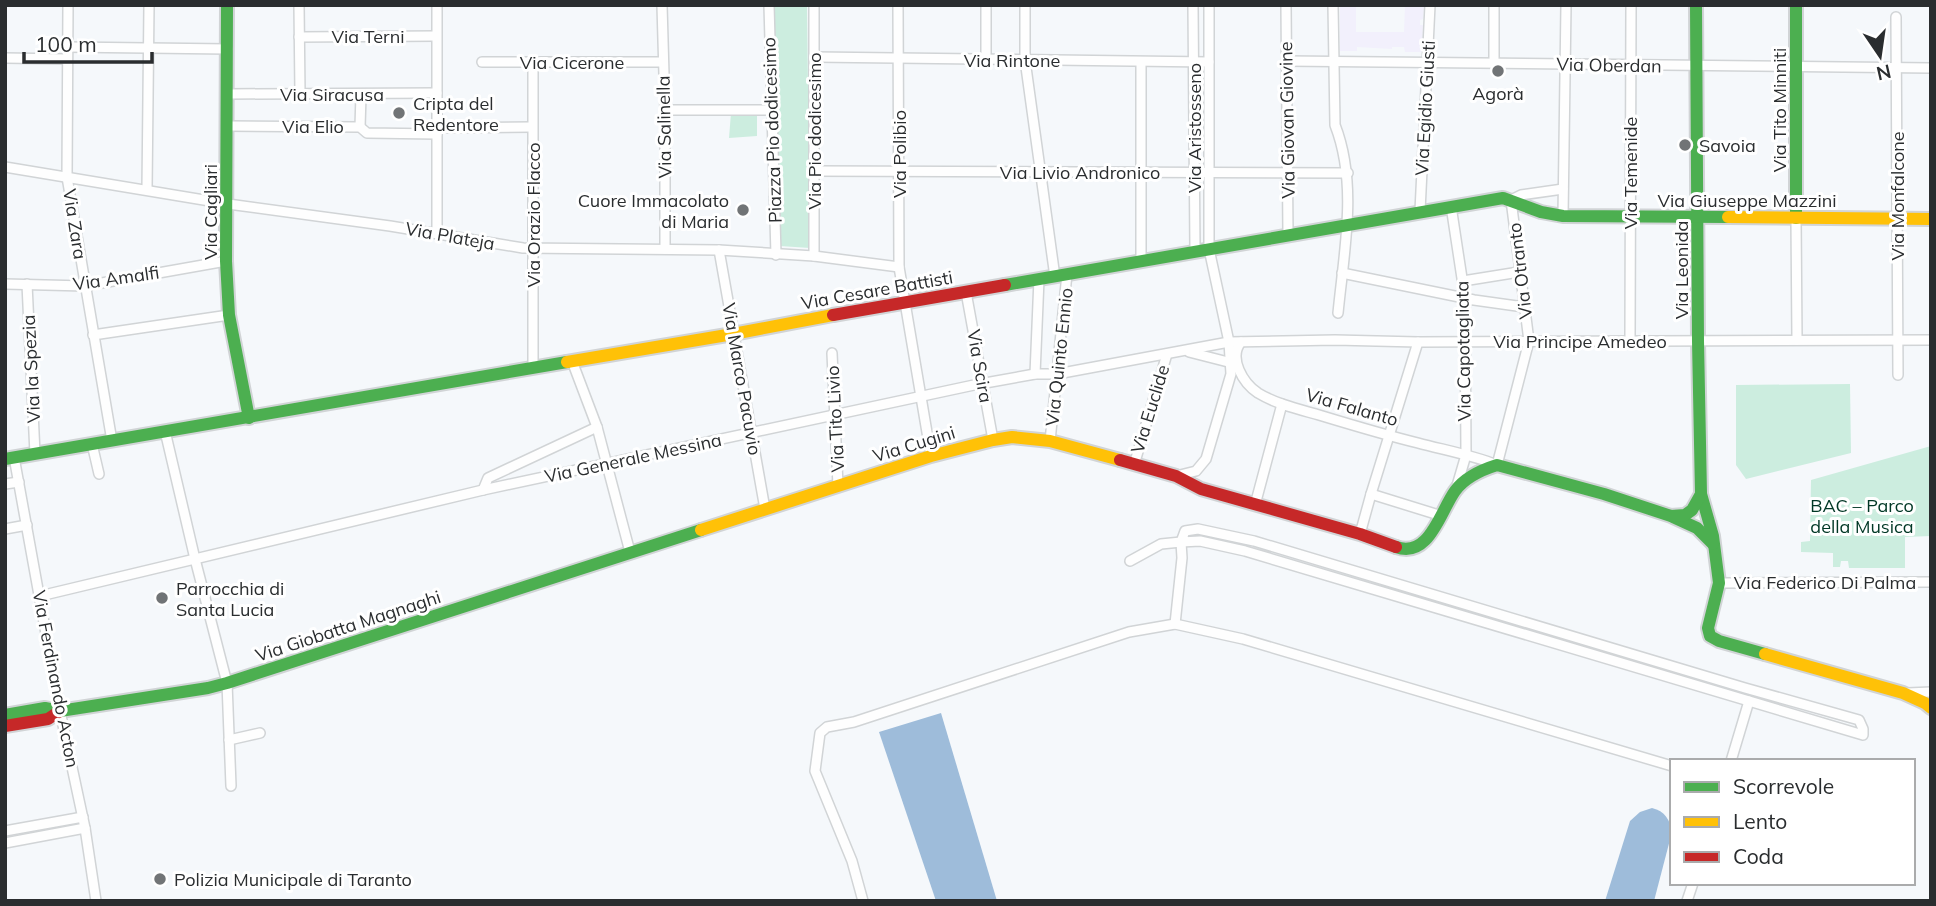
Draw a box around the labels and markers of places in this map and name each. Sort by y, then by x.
marker: Agorà [1490,63,1506,79]
place label: Agorà [1472,82,1524,105]
place label: Cripta del Redentore [413,92,499,136]
marker: Cripta del Redentore [391,105,407,121]
place label: Savoia [1699,134,1756,157]
marker: Savoia [1677,137,1693,153]
place label: Cuore Immacolato di Maria [578,189,729,233]
marker: Cuore Immacolato di Maria [735,202,751,218]
place label: Parrocchia di Santa Lucia [176,577,284,621]
marker: Parrocchia di Santa Lucia [154,590,170,606]
place label: Polizia Municipale di Taranto [174,868,412,891]
marker: Polizia Municipale di Taranto [152,871,168,887]

